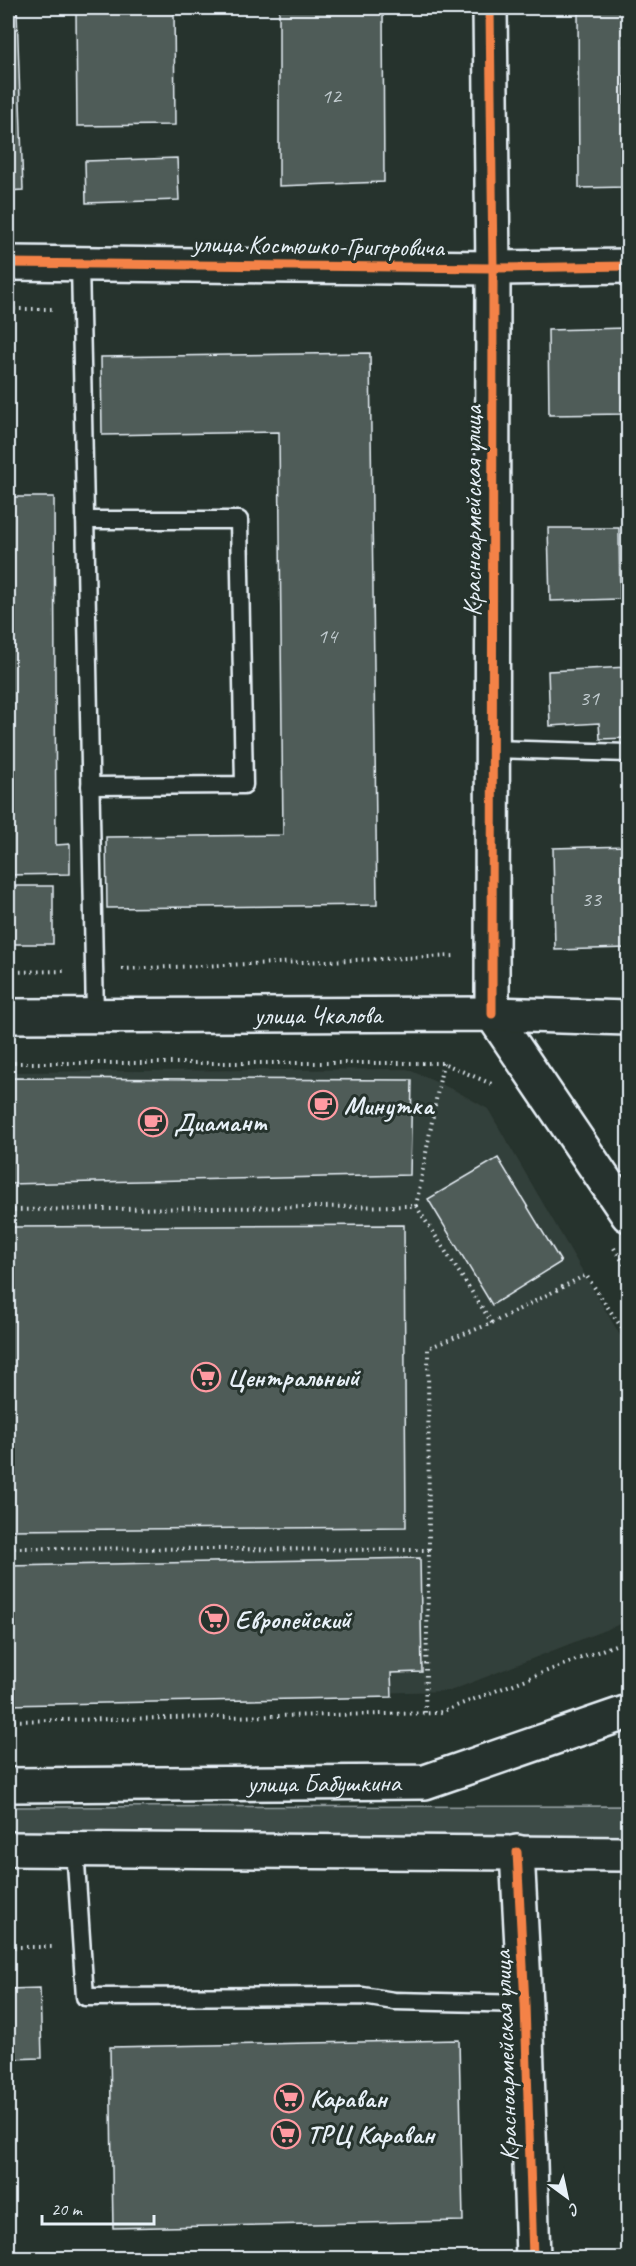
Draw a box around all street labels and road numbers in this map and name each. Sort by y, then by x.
street label: улица Костюшко-Григоровича [190,227,446,264]
street label: Красноармейская улица [456,404,489,616]
street label: улица Чкалова [252,998,384,1032]
street label: улица Бабушкина [245,1766,403,1800]
street label: Красноармейская улица [485,1948,526,2162]

